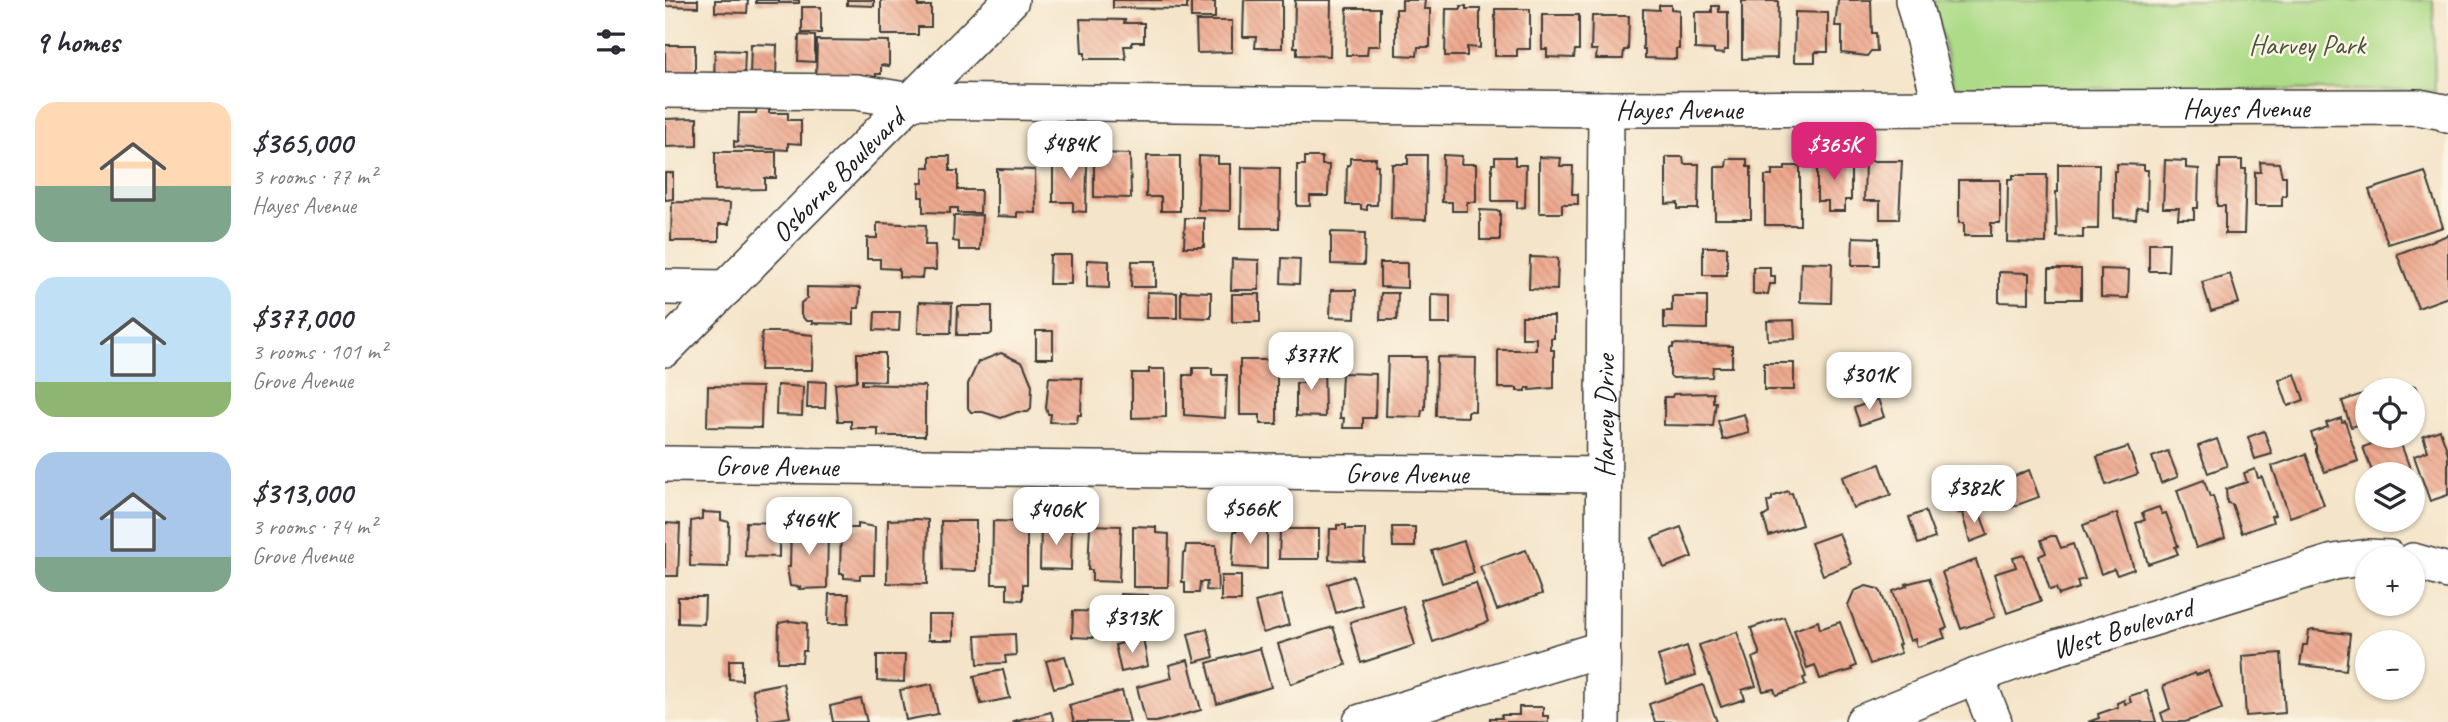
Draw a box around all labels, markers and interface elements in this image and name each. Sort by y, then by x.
text: 9 homes [35,23,119,61]
icon: filters [592,23,630,61]
park label: Harvey Park [2249,27,2367,62]
street label: Hayes Avenue [2183,90,2312,125]
street label: Hayes Avenue [1616,91,1745,126]
street label: Osborne Boulevard [763,98,914,249]
pin: $484K [1021,122,1119,181]
pin: $365K [1785,122,1883,182]
text: $365,000 [252,124,353,162]
text: $484K [1043,129,1097,158]
icon: home [91,130,175,214]
text: $365K [1807,130,1861,159]
text: 3 rooms · 77 m² [252,162,376,191]
text: Hayes Avenue [252,191,356,220]
text: $377,000 [252,299,352,337]
icon: home [91,305,175,389]
pin: $377K [1262,332,1360,392]
text: 3 rooms · 101 m² [252,337,387,366]
text: $377K [1285,340,1337,369]
street label: Harvey Drive [1586,352,1622,478]
pin: $301K [1820,352,1918,412]
text: $301K [1842,360,1896,389]
text: Grove Avenue [252,366,353,395]
map controls [2355,378,2425,700]
button: locate [2355,378,2425,448]
street label: Grove Avenue [715,447,841,484]
street label: Grove Avenue [1345,454,1471,491]
button: layers [2355,462,2425,532]
pin: $382K [1925,466,2023,525]
text: $382K [1947,473,2001,502]
text: $313,000 [252,474,352,512]
icon: home [91,480,175,564]
pin: $566K [1201,486,1299,546]
pin: $406K [1007,488,1105,547]
text: $566K [1223,494,1277,523]
text: $406K [1029,495,1083,524]
pin: $464K [760,498,858,557]
text: $464K [782,505,836,534]
text: 3 rooms · 74 m² [252,512,376,541]
text: Grove Avenue [252,541,353,570]
button: + [2355,546,2425,616]
street label: West Boulevard [2048,588,2201,666]
pin: $313K [1083,596,1181,655]
text: $313K [1105,603,1159,632]
button: − [2355,630,2425,700]

